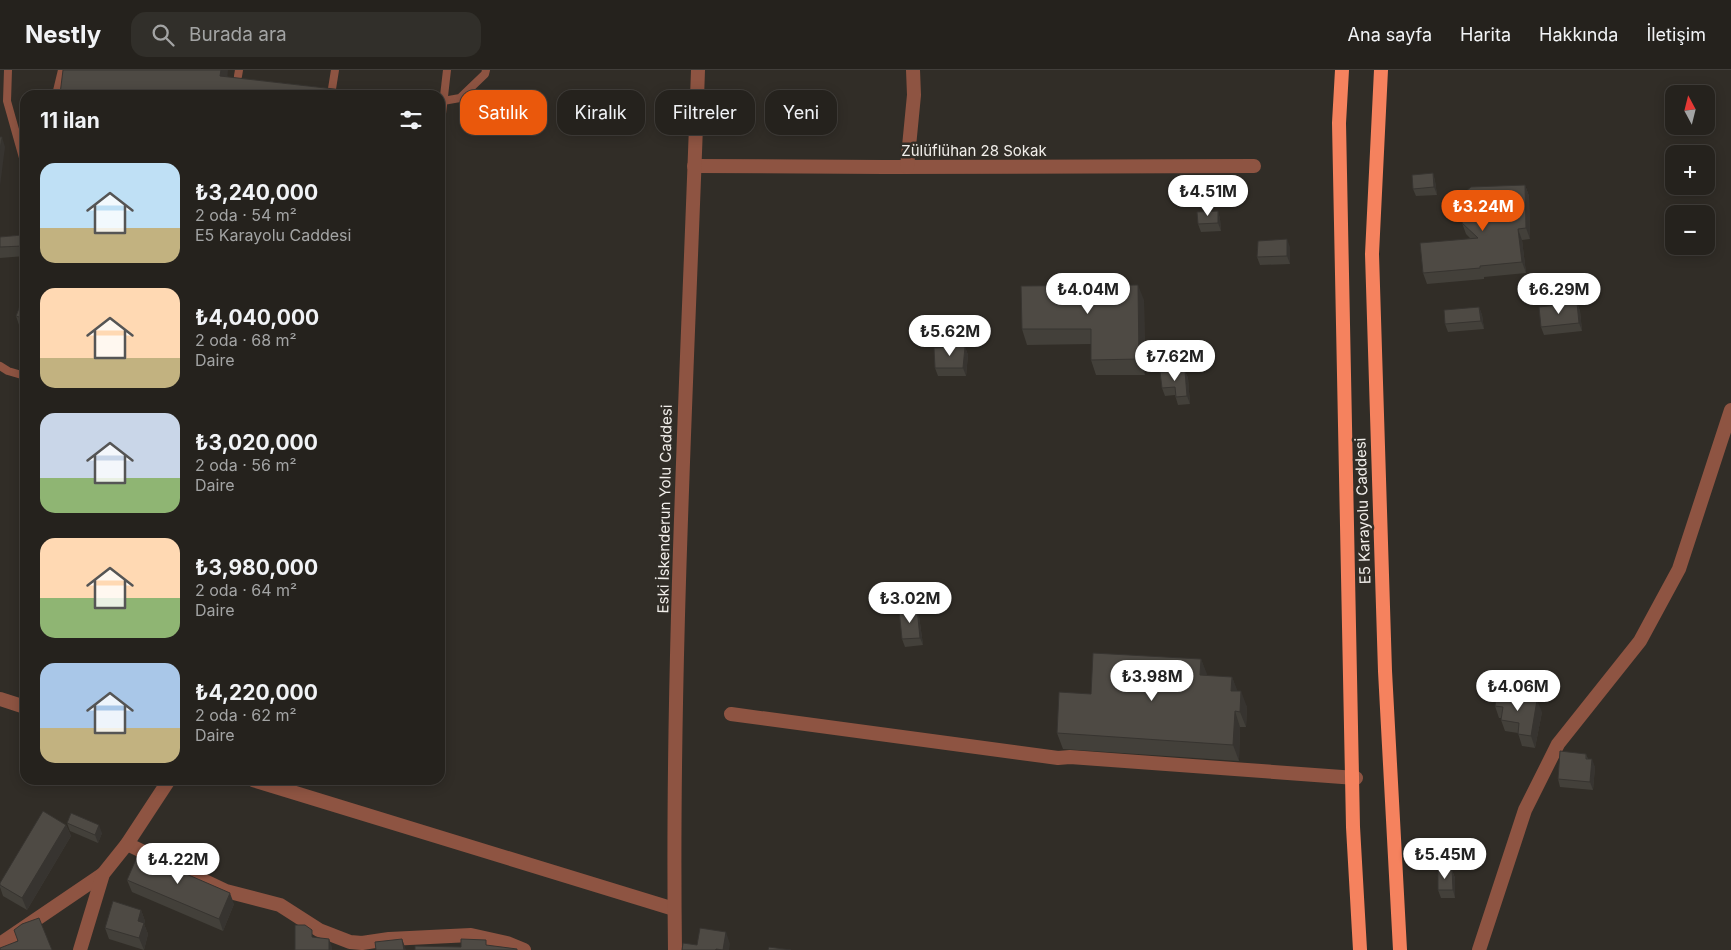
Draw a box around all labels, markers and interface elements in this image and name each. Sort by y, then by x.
search box [131,12,481,57]
text: Nestly [25,20,101,49]
icon: search [149,21,177,49]
text: Burada ara [189,23,287,46]
text: Ana sayfa [1348,24,1432,45]
text: Harita [1460,24,1511,45]
text: Hakkında [1539,24,1618,45]
text: İletişim [1646,24,1706,45]
north arrow [1665,85,1715,135]
map controls [1665,85,1715,255]
chip: Satılık [460,90,547,135]
chip: Kiralık [557,90,645,135]
chip: Filtreler [655,90,755,135]
chip: Yeni [765,90,837,135]
icon: filters [397,106,425,134]
text: 11 ilan [40,108,100,133]
street label: Zülüflühan 28 Sokak [901,141,1047,160]
button: + [1665,145,1715,195]
pin: ₺4.51M [1167,174,1249,217]
text: ₺3,240,000 [195,180,318,205]
text: ₺4.51M [1179,181,1237,201]
icon: home [80,183,140,243]
pin: ₺3.24M [1442,190,1524,232]
text: ₺3.24M [1452,196,1514,216]
text: 2 oda · 54 m² [195,205,297,225]
button: − [1665,205,1715,255]
text: E5 Karayolu Caddesi [195,225,351,245]
pin: ₺4.04M [1047,272,1129,315]
pin: ₺6.29M [1518,272,1600,315]
text: ₺4.04M [1057,279,1119,299]
text: ₺6.29M [1529,279,1589,299]
text: ₺4,040,000 [195,305,319,330]
icon: home [80,308,140,368]
pin: ₺5.62M [909,314,991,357]
text: ₺5.62M [920,321,980,341]
text: 2 oda · 68 m² [195,330,297,350]
pin: ₺7.62M [1134,340,1216,382]
text: ₺7.62M [1146,346,1204,366]
text: Daire [195,350,235,370]
street label: Eski İskenderun Yolu Caddesi [653,404,676,614]
text: ₺3,020,000 [195,430,318,455]
icon: home [80,433,140,493]
street label: E5 Karayolu Caddesi [1350,437,1375,585]
text: 2 oda · 56 m² [195,455,296,475]
text: Daire [195,475,235,495]
text: ₺3,980,000 [195,555,318,580]
icon: home [80,558,140,618]
text: 2 oda · 64 m² [195,580,297,600]
pin: ₺3.02M [869,582,951,624]
text: ₺3.02M [880,588,940,608]
text: Daire [195,600,235,620]
pin: ₺3.98M [1111,660,1193,702]
text: ₺3.98M [1121,666,1183,686]
pin: ₺4.06M [1477,670,1559,712]
text: ₺4.06M [1487,676,1549,696]
text: ₺4,220,000 [195,680,318,705]
icon: home [80,683,140,743]
text: 2 oda · 62 m² [195,705,297,725]
text: Daire [195,725,235,745]
pin: ₺5.45M [1404,838,1486,880]
pin: ₺4.22M [137,842,219,885]
text: ₺5.45M [1414,844,1476,864]
text: ₺4.22M [148,849,209,869]

